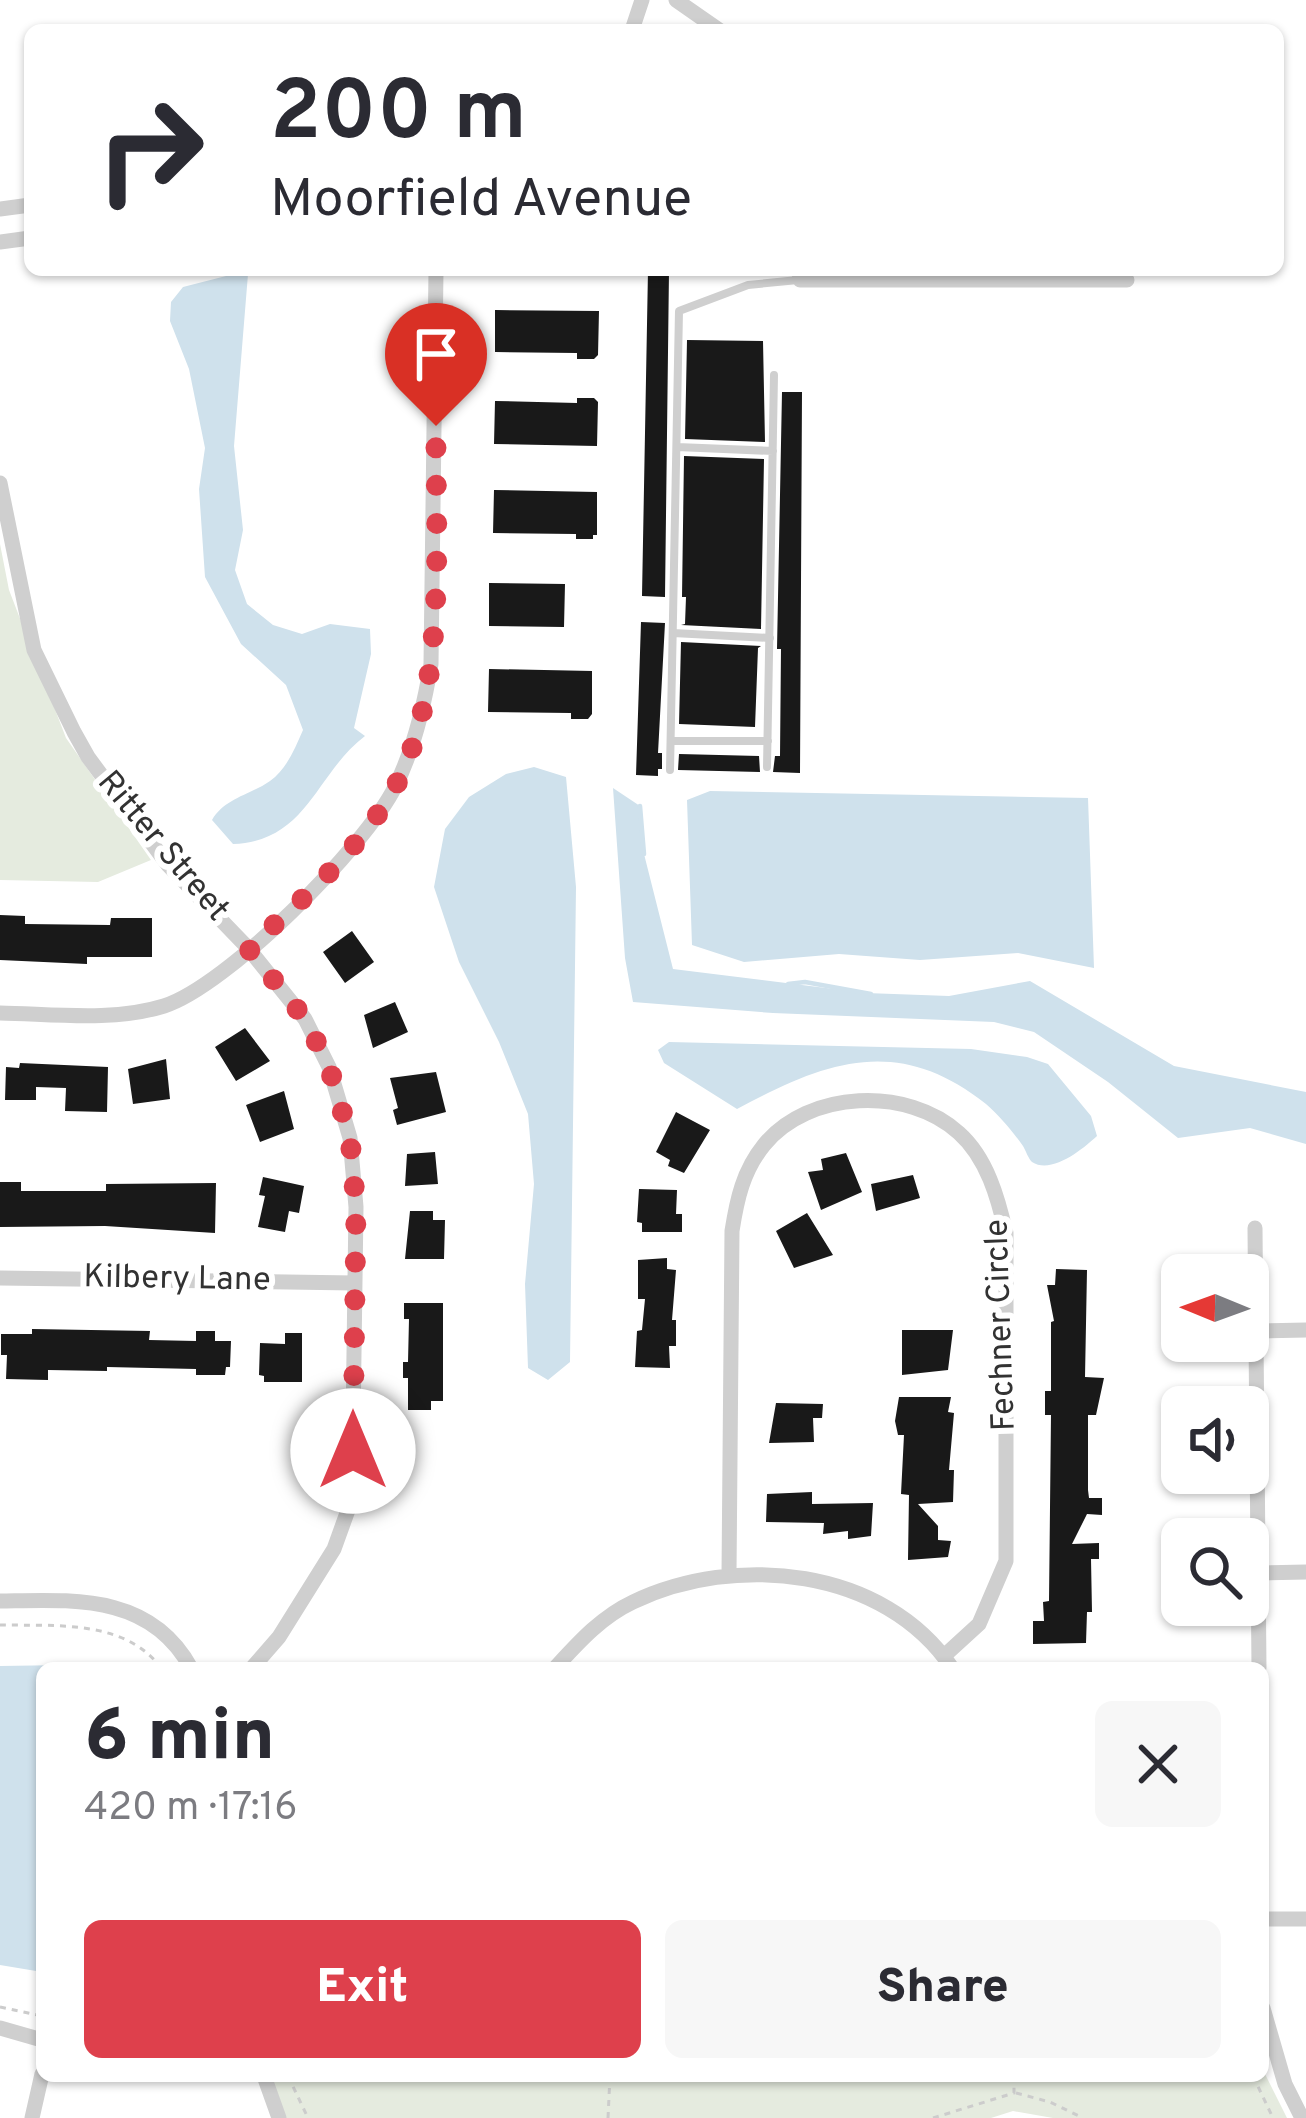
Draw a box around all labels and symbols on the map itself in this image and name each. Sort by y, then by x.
pin [385,303,487,426]
street label: Ritter Street [87,763,237,931]
street label: Fechner Circle [977,1218,1027,1432]
north arrow [1161,1254,1269,1362]
street label: Kilbery Lane [83,1257,271,1303]
position arrow [290,1388,416,1514]

